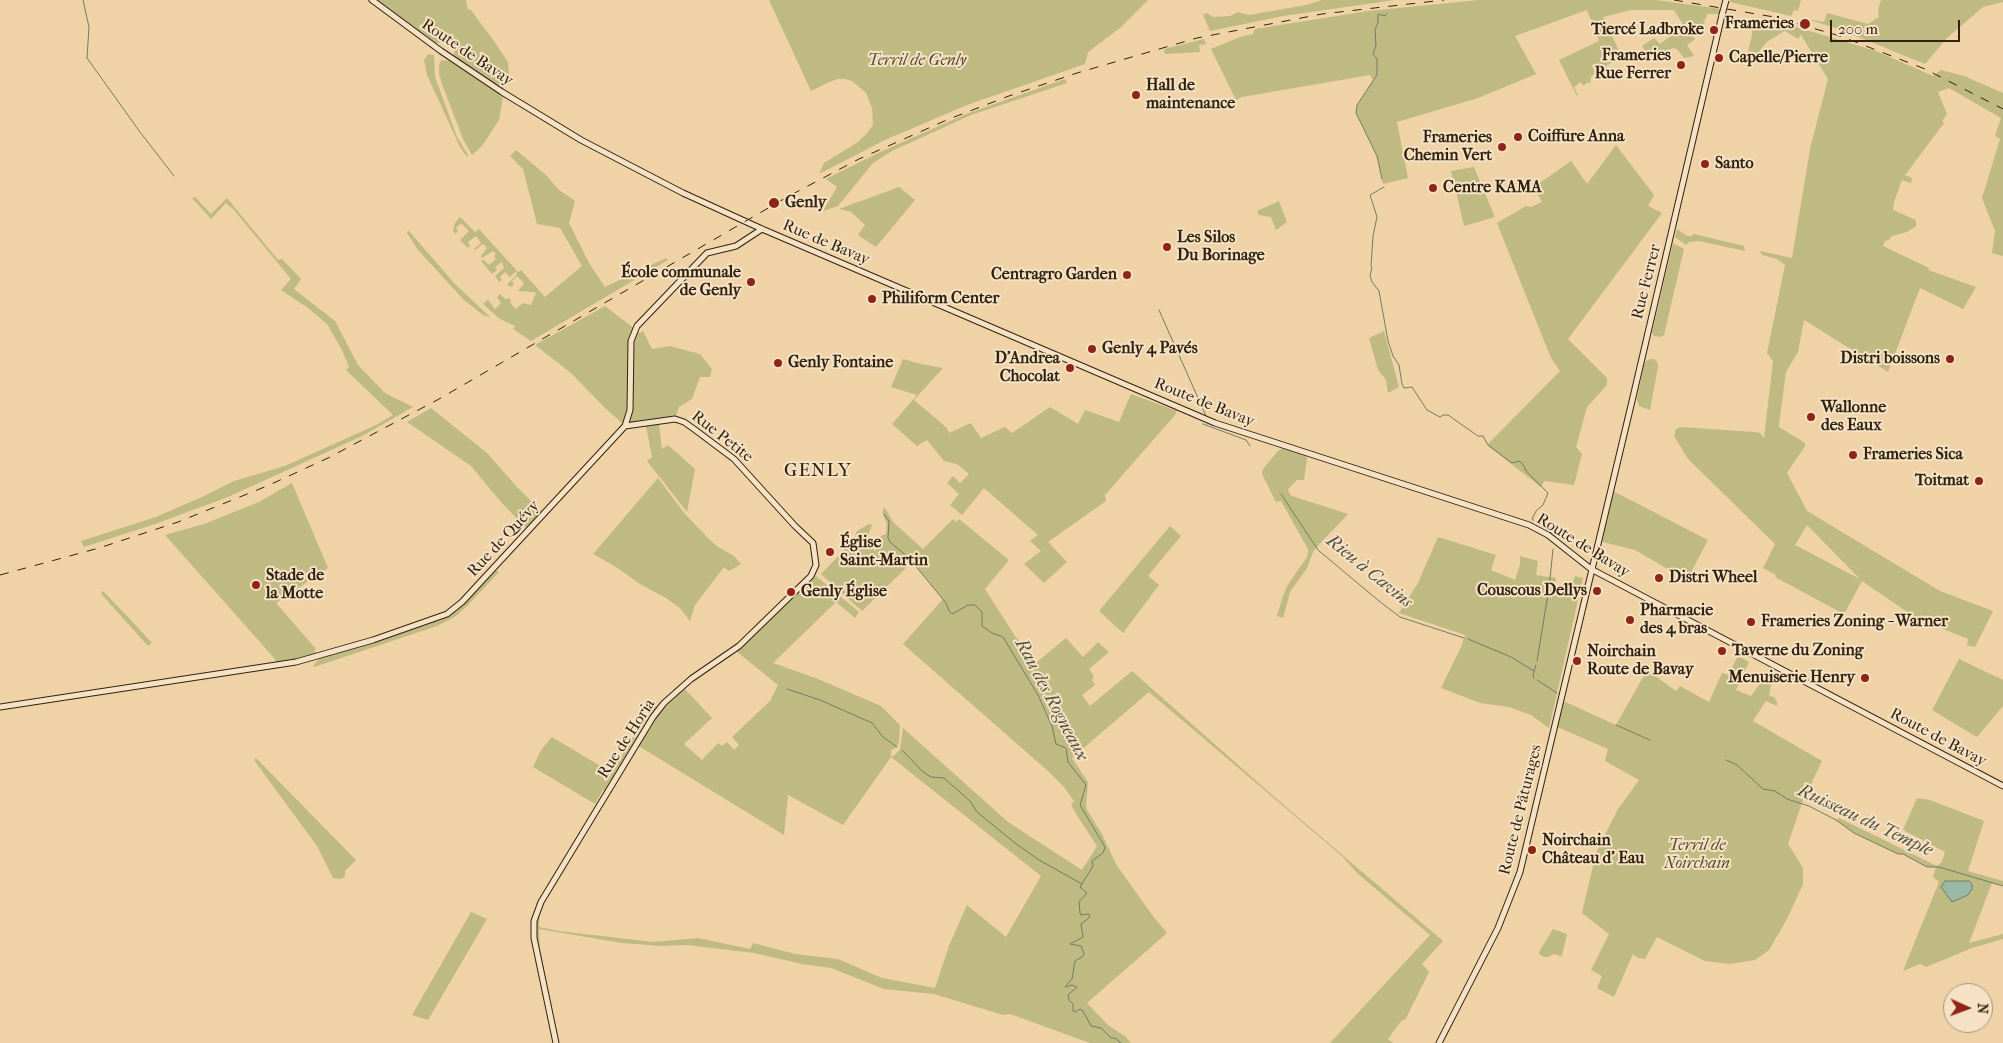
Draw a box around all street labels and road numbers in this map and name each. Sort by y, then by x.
street label: Route de Bavay [417,15,517,91]
street label: Rue de Bavay [780,216,872,270]
street label: Rue Ferrer [1628,243,1666,321]
street label: Route de Bavay [1151,374,1257,432]
street label: Rue Petite [687,407,757,467]
street label: Rue de Quévy [464,497,544,581]
street label: Route de Bavay [1533,510,1633,582]
street label: Rue de Horia [594,696,660,782]
street label: Route de Bavay [1886,705,1990,771]
street label: Route de Pâturages [1496,743,1546,877]

